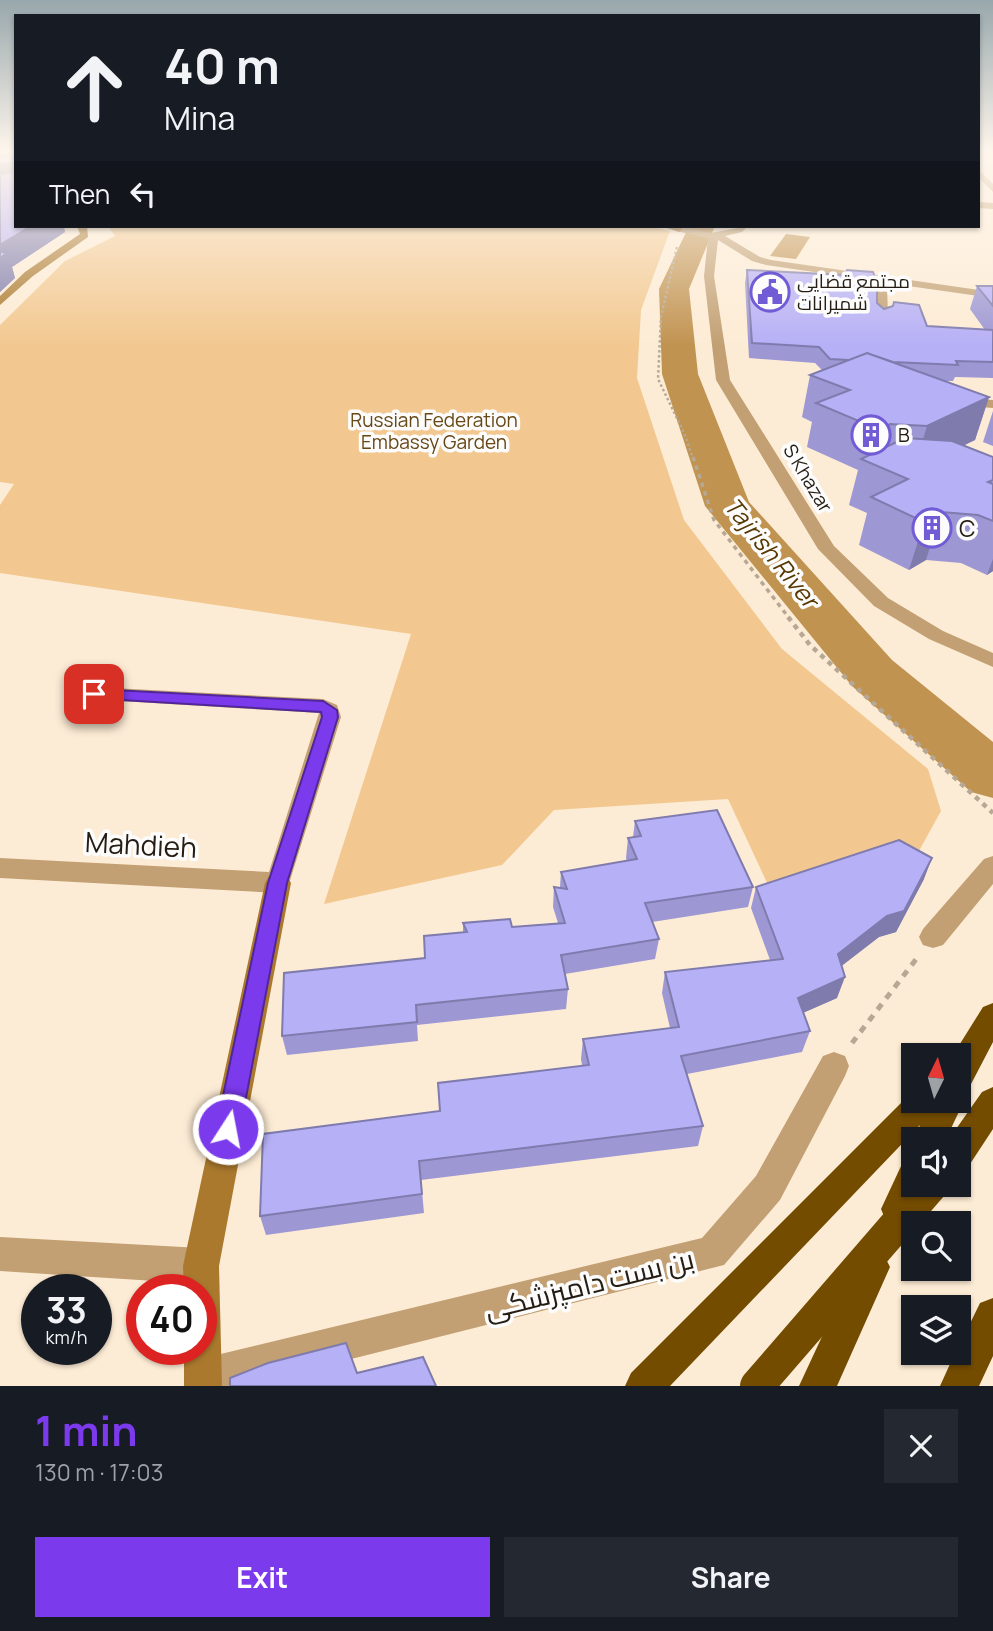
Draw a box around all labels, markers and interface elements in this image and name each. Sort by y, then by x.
text: 40 m [164,32,280,99]
icon: ahead [49,42,140,133]
text: Mina [164,96,235,140]
icon: left [124,175,162,213]
text: Then [49,176,110,212]
place label: مجتمع قضایی شمیرانات [797,268,910,316]
public building icon: مجتمع قضایی شمیرانات [749,271,791,313]
park label: Russian Federation Embassy Garden [350,407,518,455]
building icon: B [850,414,892,456]
place label: B [898,422,910,448]
street label: S Khazar [777,439,839,517]
water label: Tajrish River [717,490,829,617]
building icon: C [911,507,953,549]
place label: C [959,512,975,544]
pin [64,664,124,724]
icon: arrive [75,675,113,713]
street label: Mahdieh [84,822,198,866]
north arrow [901,1043,971,1113]
map controls [901,1043,971,1365]
position arrow [191,1092,265,1166]
button: sound [901,1127,971,1197]
button: search [901,1211,971,1281]
street label: بن بست دامپزشکی [480,1239,698,1328]
speed limit sign: 40 [126,1274,217,1365]
text: 33 [46,1286,87,1334]
button: layers [901,1295,971,1365]
text: km/h [46,1325,87,1349]
text: 1 min [35,1401,138,1459]
button: close [884,1409,958,1483]
text: 130 m · 17:03 [35,1456,163,1488]
button: Exit [35,1537,490,1617]
button: Share [504,1537,958,1617]

